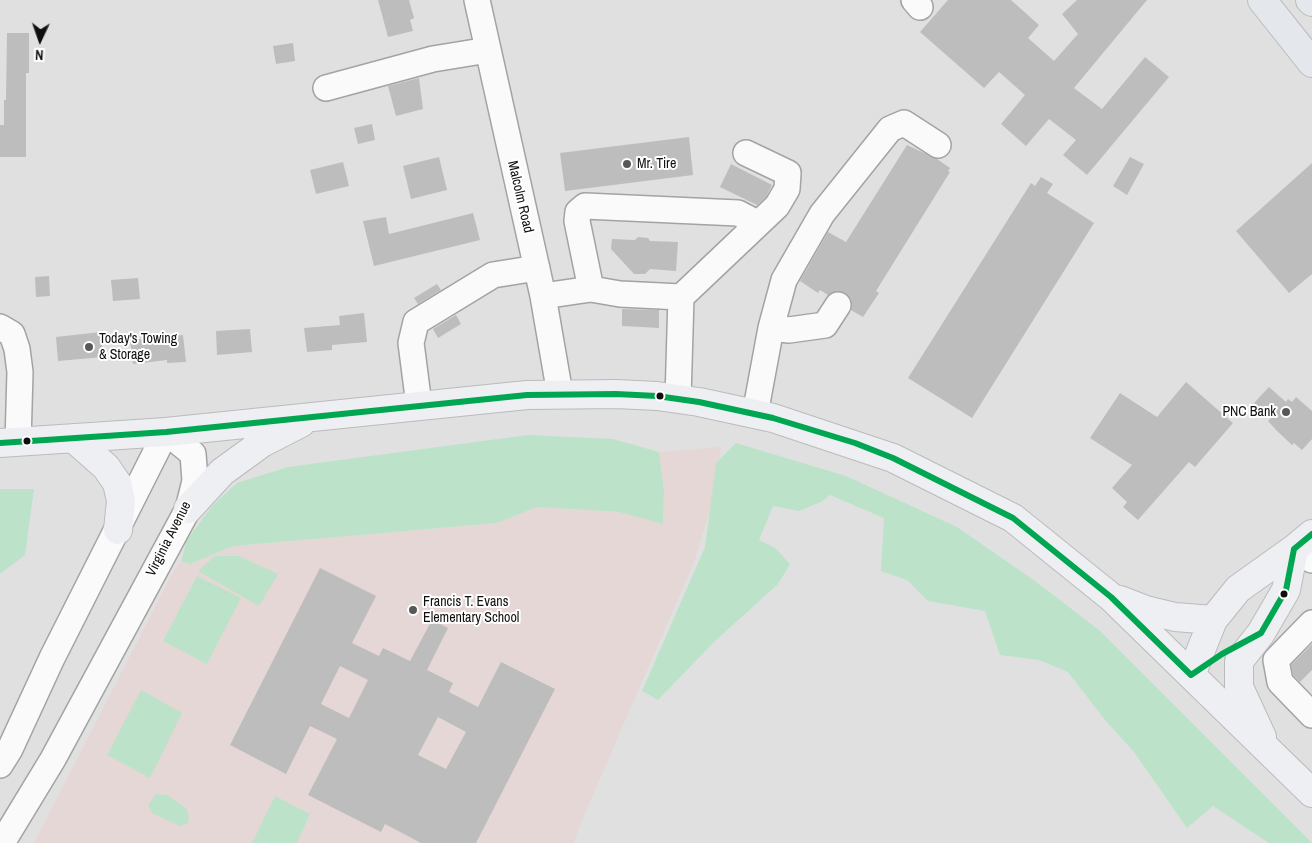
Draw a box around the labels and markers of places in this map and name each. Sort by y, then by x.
place label: Mr. Tire [637,156,676,172]
marker: Mr. Tire [621,158,633,170]
place label: Today's Towing & Storage [99,331,177,364]
marker: Today's Towing & Storage [83,341,95,353]
unlabelled marker [655,391,665,401]
place label: PNC Bank [1222,404,1276,420]
marker: PNC Bank [1280,406,1292,418]
unlabelled marker [22,436,32,446]
unlabelled marker [1279,589,1289,599]
place label: Francis T. Evans Elementary School [423,594,519,626]
marker: Francis T. Evans Elementary School [407,604,419,616]

